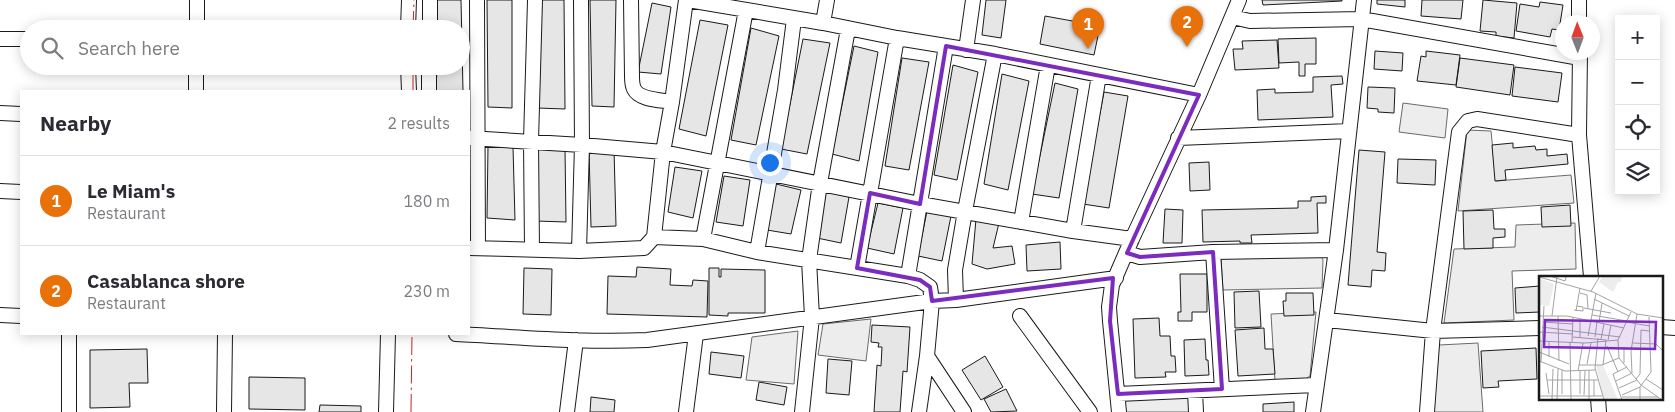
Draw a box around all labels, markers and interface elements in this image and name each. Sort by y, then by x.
pin: 2 [1171,6,1203,47]
pin: 1 [1072,8,1104,49]
north arrow [1555,15,1600,60]
map controls [1615,15,1660,195]
button: + [1615,15,1660,60]
search box [20,20,470,75]
icon: search [38,34,66,62]
text: Search here [78,36,180,60]
button: − [1615,60,1660,105]
button: locate [1615,105,1660,150]
text: Nearby [40,109,111,137]
text: 2 results [387,113,450,133]
your location [757,150,783,176]
button: layers [1615,150,1660,195]
text: Le Miam's [87,179,175,203]
text: 1 [51,191,61,211]
text: 180 m [403,191,450,211]
text: Restaurant [87,203,166,223]
text: Casablanca shore [87,269,245,293]
inset map [1539,276,1662,400]
text: 2 [51,281,61,301]
text: 230 m [403,281,450,301]
text: Restaurant [87,293,166,313]

